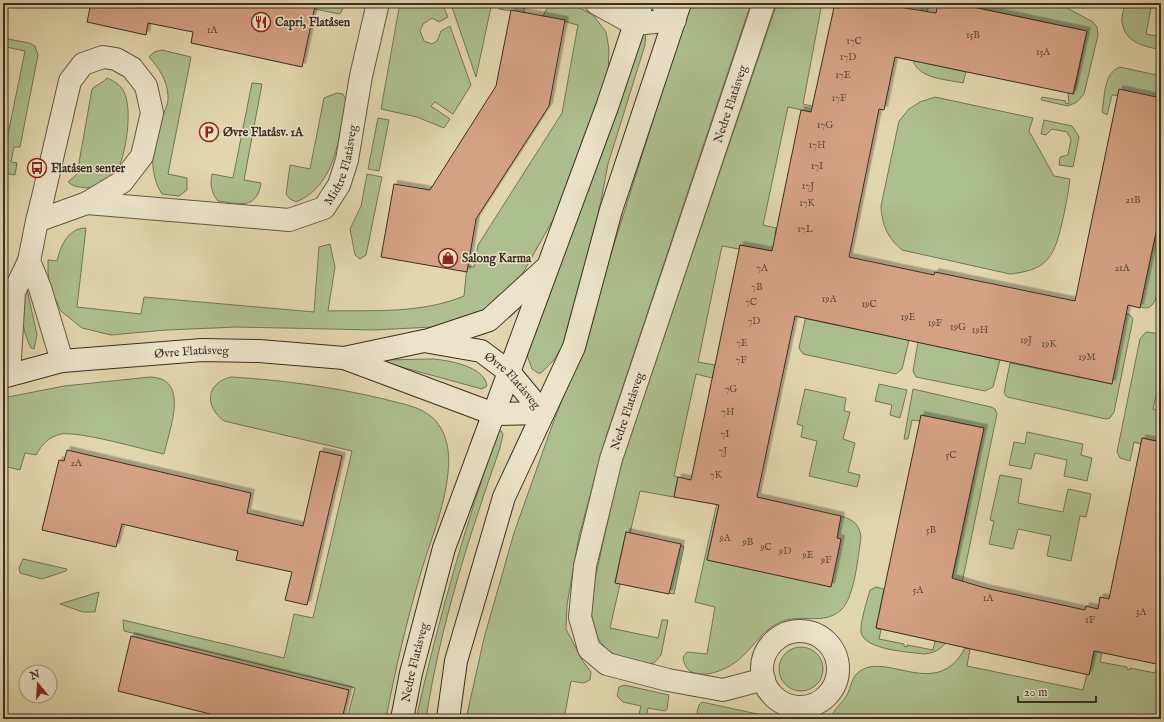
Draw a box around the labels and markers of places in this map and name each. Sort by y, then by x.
restaurant icon: Capri, Flatåsen [250,11,272,33]
place label: Capri, Flatåsen [275,15,351,31]
parking icon: Øvre Flatåsv. 1A [198,121,220,143]
place label: Øvre Flatåsv. 1A [223,125,304,140]
bus stop icon: Flatåsen senter [26,157,48,179]
place label: Flatåsen senter [51,161,126,176]
shop icon: Salong Karma [437,247,459,269]
place label: Salong Karma [462,251,532,267]

